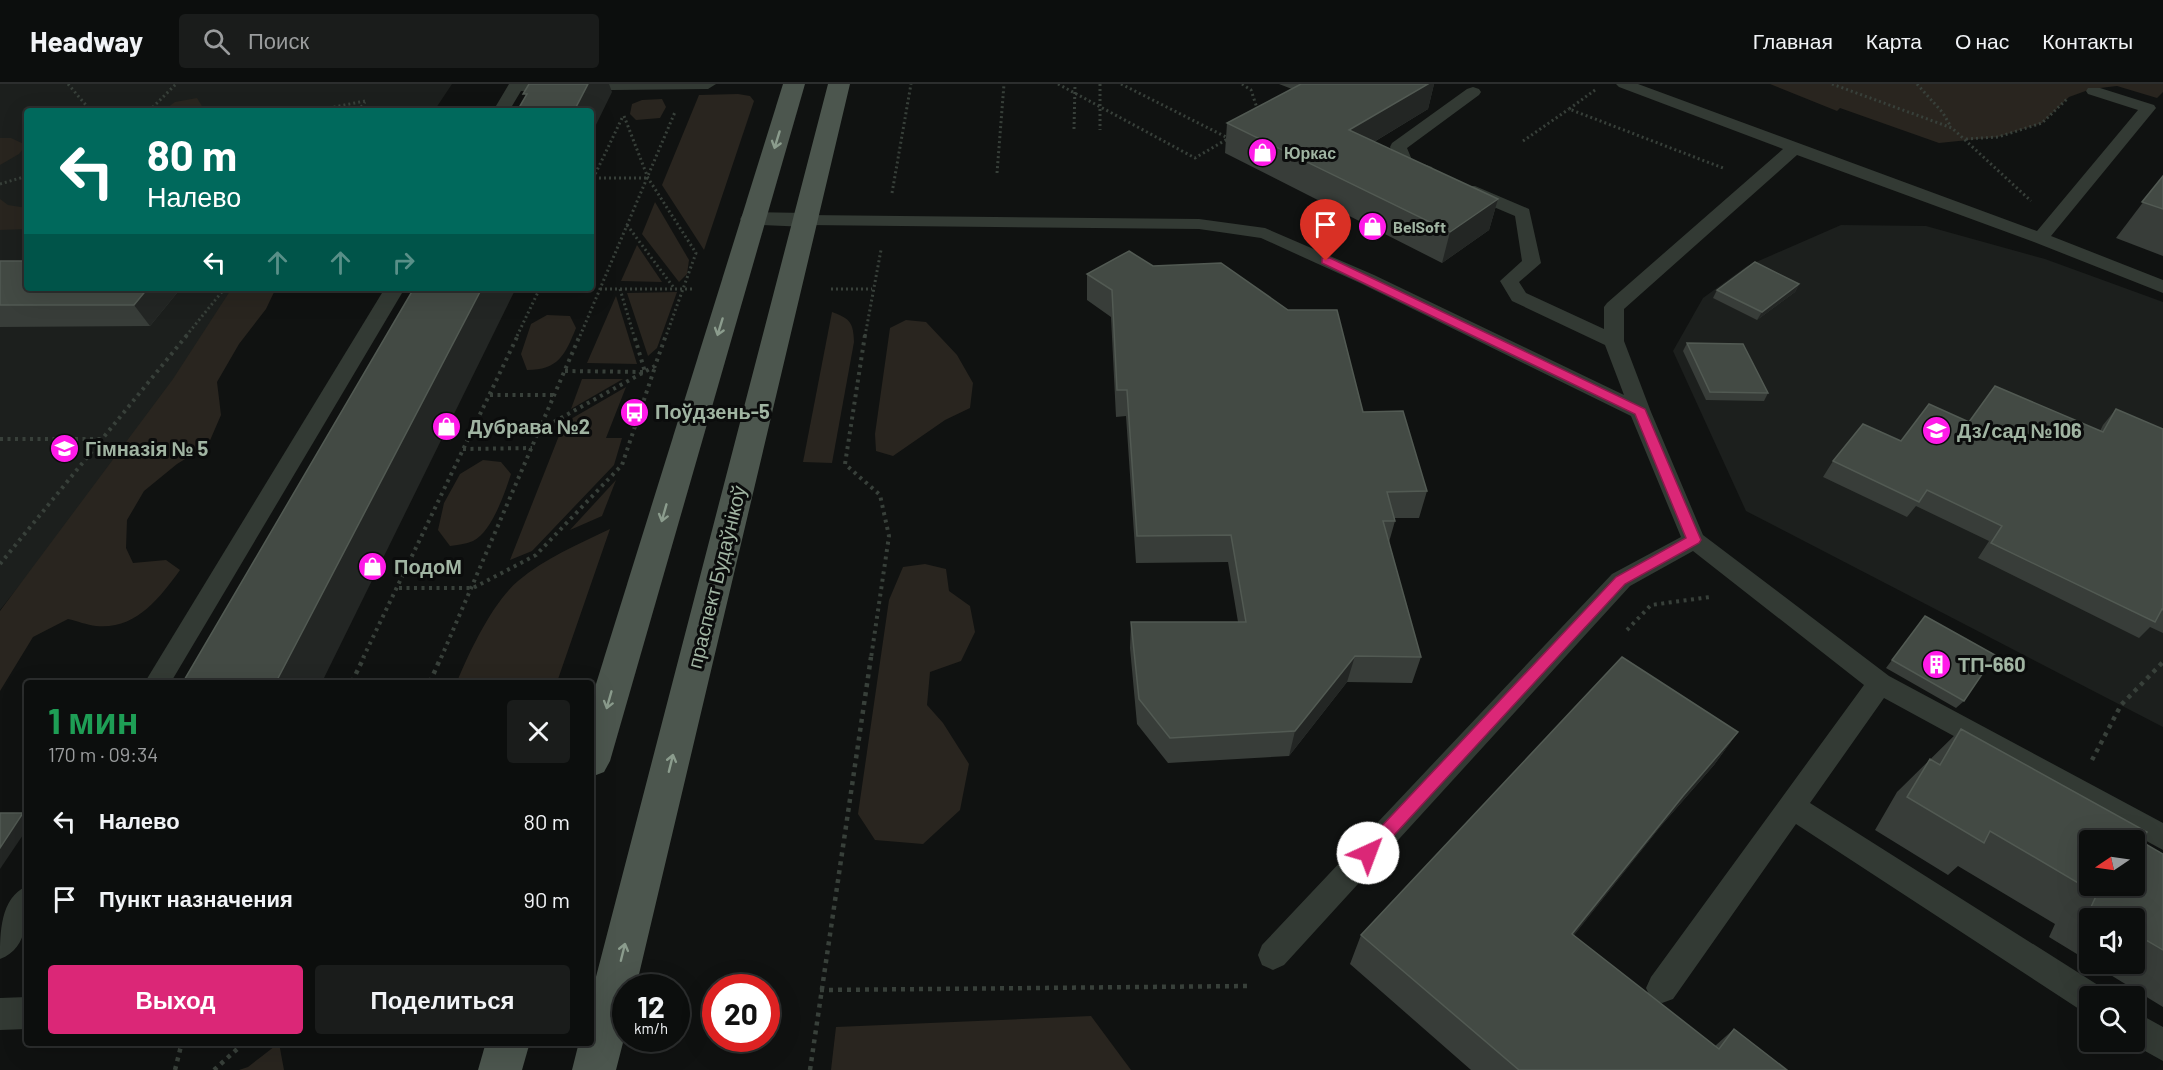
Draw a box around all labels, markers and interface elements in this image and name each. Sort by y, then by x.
search box [179,14,599,68]
text: Headway [30,24,143,58]
icon: search [200,25,233,58]
text: Поиск [248,27,309,53]
text: Главная [1753,28,1833,53]
text: Карта [1866,28,1922,53]
text: О нас [1955,28,2009,53]
text: Контакты [2042,28,2133,53]
text: 80 m [147,129,237,179]
one-way arrow [771,130,782,149]
icon: left [48,132,126,210]
shop icon: Юркас [1247,137,1279,169]
place label: Юркас [1284,143,1336,162]
text: Налево [147,180,241,212]
pin [1300,199,1351,261]
icon: arrive [1309,208,1342,241]
shop icon: BelSoft [1356,211,1388,243]
place label: BelSoft [1393,217,1446,236]
icon: left [198,246,231,279]
icon: ahead [261,246,294,279]
icon: ahead [324,246,357,279]
icon: right [387,246,420,279]
one-way arrow [714,317,725,336]
bus stop icon: Поўдзень-5 [618,396,650,428]
place label: Поўдзень-5 [655,399,770,423]
shop icon: Дубрава №2 [431,411,463,443]
place label: Дубрава №2 [468,414,590,438]
school or university icon: Дз/сад №106 [1920,415,1952,447]
place label: Дз/сад №106 [1957,418,2082,442]
school or university icon: Гімназія № 5 [48,433,80,465]
place label: Гімназія № 5 [85,436,209,460]
street label: праспект Будаўнікоў [682,483,750,671]
one-way arrow [658,503,669,522]
shop icon: ПодоМ [357,551,389,583]
place label: ПодоМ [394,554,462,578]
building icon: ТП-660 [1921,649,1953,681]
place label: ТП-660 [1958,652,2026,676]
one-way arrow [603,690,614,709]
text: 1 мин [48,698,138,741]
button: close [507,700,570,763]
text: 170 m · 09:34 [48,742,158,766]
one-way arrow [665,754,677,773]
icon: left [48,805,81,838]
text: Налево [99,807,180,833]
text: 80 m [524,808,570,834]
position arrow [1336,821,1400,885]
north arrow [2079,830,2145,896]
map controls [2079,830,2145,1052]
icon: arrive [48,883,81,916]
text: Пункт назначения [99,885,293,911]
text: 90 m [524,886,570,912]
button: sound [2079,908,2145,974]
one-way arrow [618,943,630,962]
button: Выход [48,965,303,1034]
button: Поделиться [315,965,570,1034]
speed limit sign: 20 [702,974,780,1052]
button: search [2079,986,2145,1052]
text: 12 [637,988,665,1024]
text: km/h [634,1019,668,1037]

